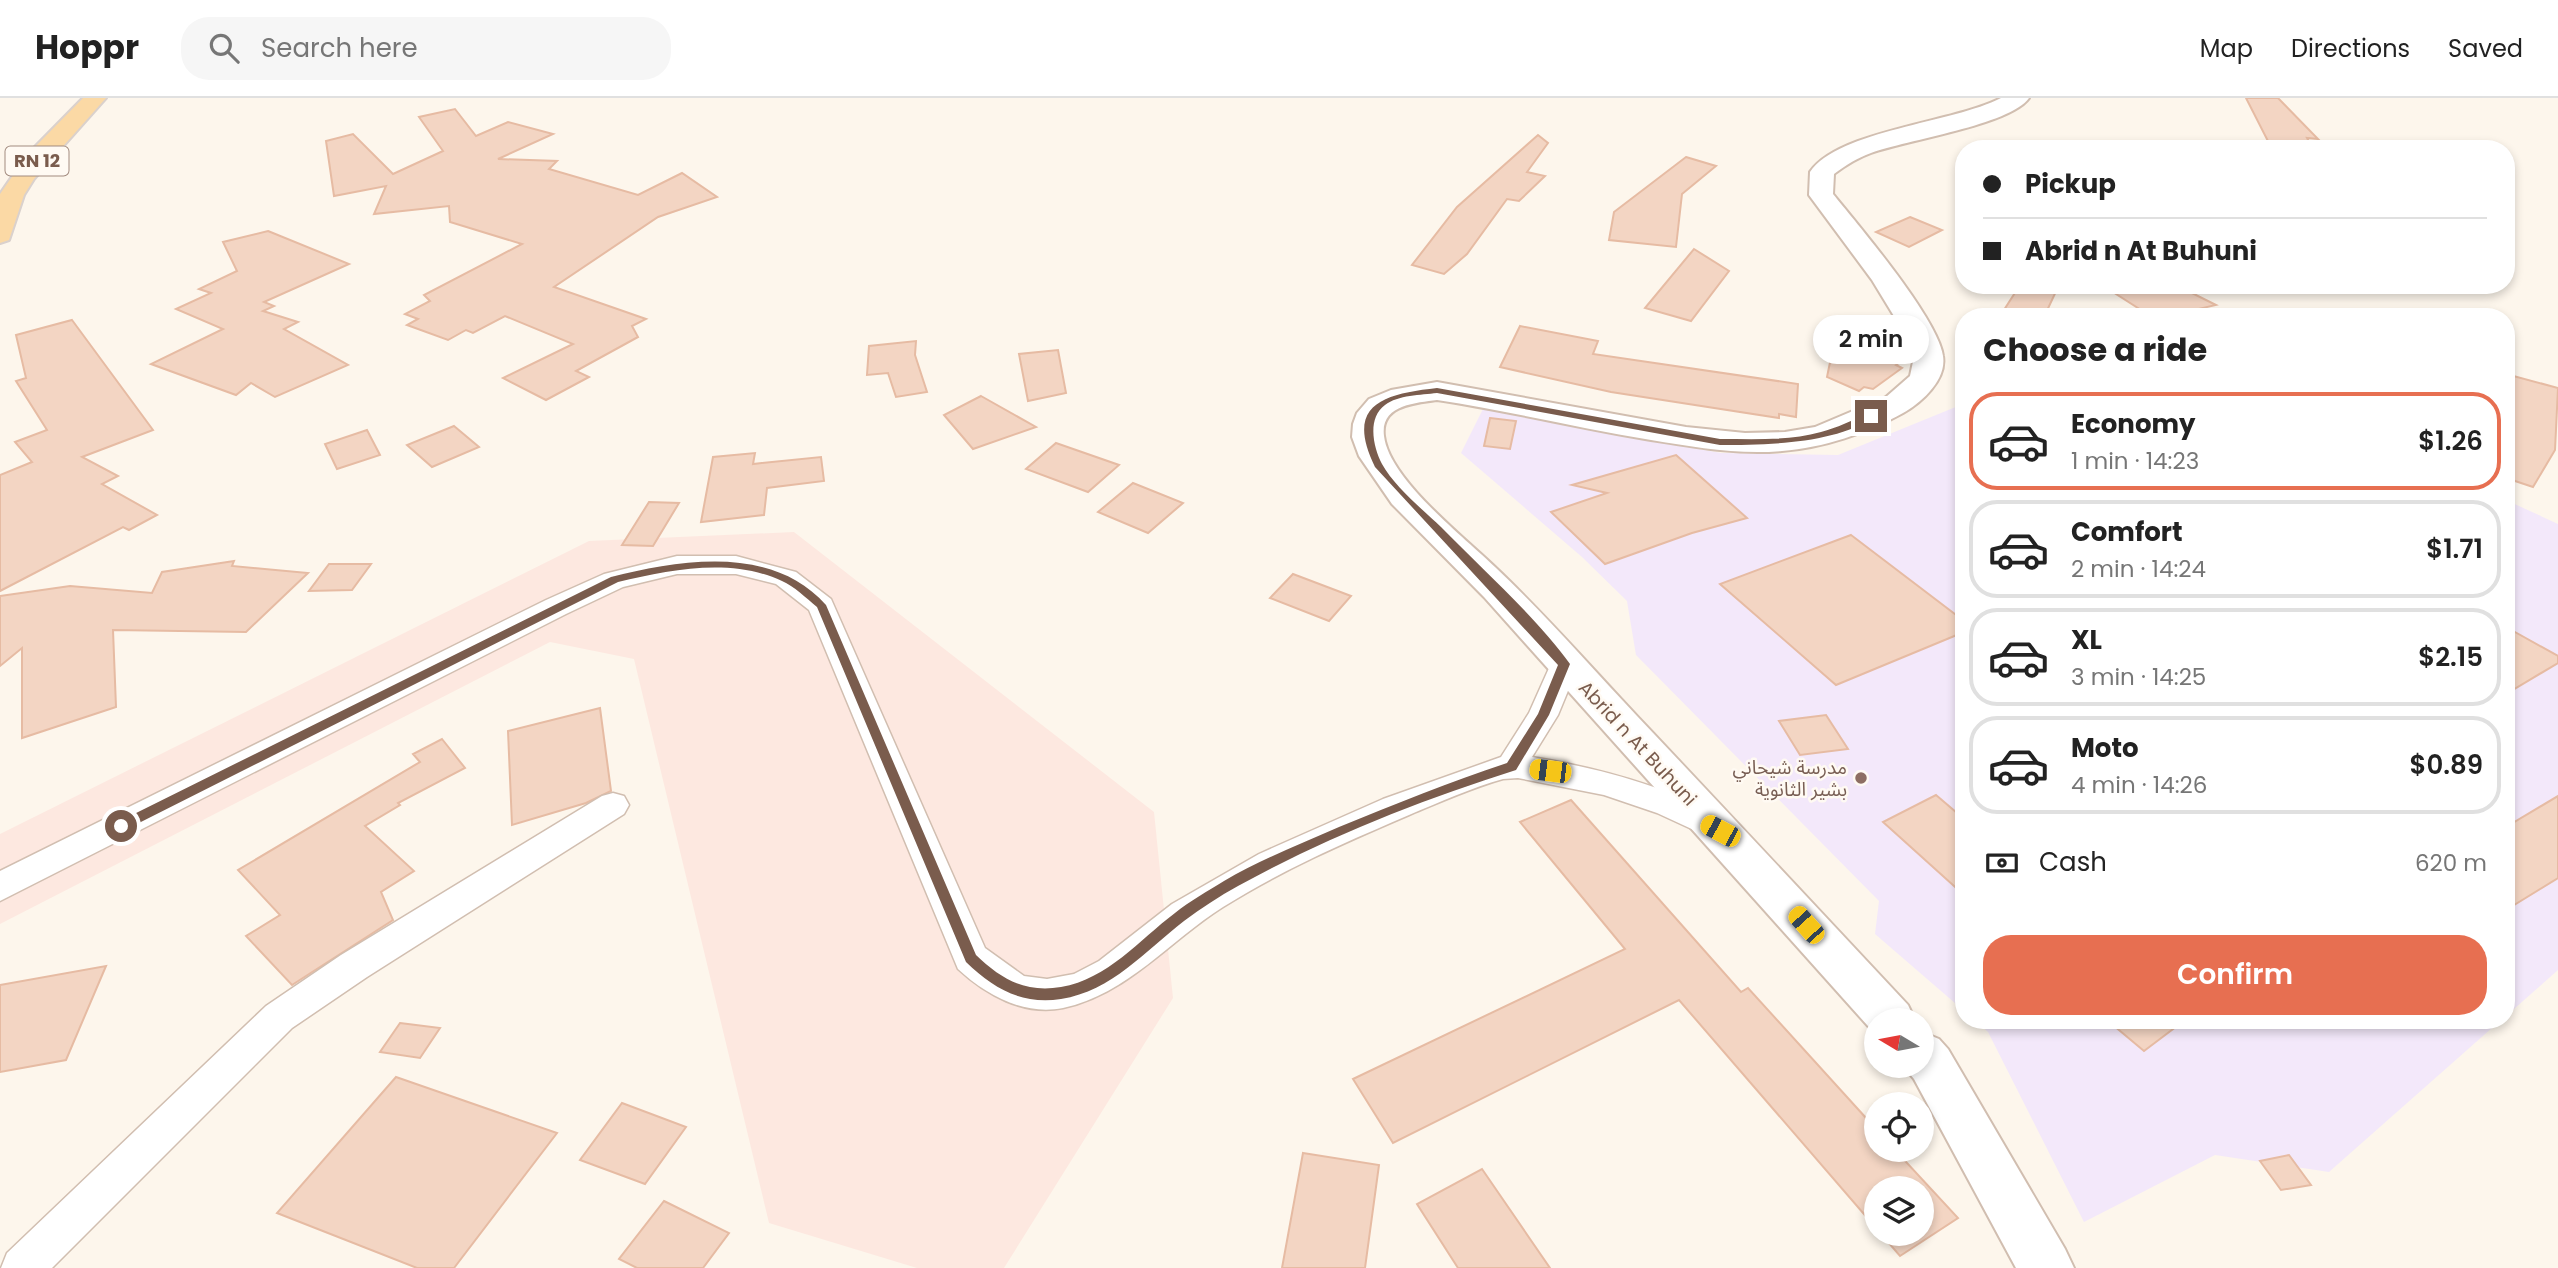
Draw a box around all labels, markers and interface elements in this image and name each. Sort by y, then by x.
search box [181,17,671,80]
text: Hoppr [35,24,139,71]
icon: search [205,29,243,67]
text: Search here [261,30,418,66]
text: Map [2200,32,2253,65]
text: Directions [2291,32,2410,65]
text: Saved [2448,32,2523,65]
road number: RN 12 [5,146,68,176]
text: Pickup [2025,166,2116,202]
text: Abrid n At Buhuni [2025,233,2257,269]
callout: 2 min [1813,314,1929,364]
text: 2 min [1839,323,1903,355]
text: Choose a ride [1983,327,2207,372]
route end [1855,400,1887,432]
text: Economy [2071,406,2195,442]
icon: car [1987,410,2050,473]
text: $1.26 [2418,423,2483,459]
text: 1 min · 14:23 [2071,445,2199,477]
text: Comfort [2071,514,2183,550]
icon: car [1987,518,2050,581]
text: $1.71 [2426,531,2483,567]
text: 2 min · 14:24 [2071,553,2206,585]
text: XL [2071,622,2102,658]
icon: car [1987,626,2050,689]
text: $2.15 [2418,639,2483,675]
text: 3 min · 14:25 [2071,661,2206,693]
street label: Abrid n At Buhuni [1572,675,1703,812]
text: Moto [2071,730,2139,766]
icon: car [1987,734,2050,797]
text: $0.89 [2409,747,2483,783]
place label: مدرسة شيحاني بشير الثانوية [1733,754,1847,803]
car [1528,758,1573,784]
text: 4 min · 14:26 [2071,769,2207,801]
marker: مدرسة شيحاني بشير الثانوية [1853,770,1869,786]
route start [105,810,137,842]
car [1697,812,1744,850]
icon: cash [1983,844,2021,882]
text: Cash [2039,844,2107,880]
text: 620 m [2415,847,2487,879]
car [1785,902,1828,948]
button: Confirm [1983,935,2487,1015]
north arrow [1864,1008,1934,1078]
map controls [1864,1008,1934,1246]
button: locate [1864,1092,1934,1162]
button: layers [1864,1176,1934,1246]

